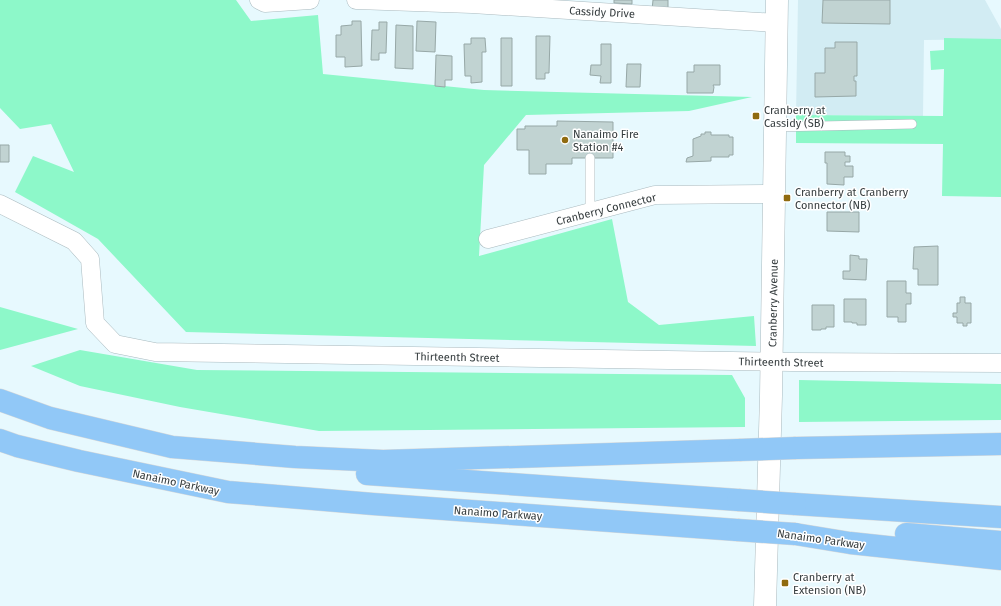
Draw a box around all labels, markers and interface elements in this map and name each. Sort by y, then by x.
street label: Cassidy Drive [569,4,635,21]
place label: Cranberry at Cassidy (SB) [764,104,826,130]
marker: Cranberry at Cassidy (SB) [751,111,761,121]
place label: Nanaimo Fire Station #4 [573,128,639,154]
marker: Nanaimo Fire Station #4 [560,135,570,145]
place label: Cranberry at Cranberry Connector (NB) [795,186,909,212]
street label: Cranberry Connector [555,191,658,228]
marker: Cranberry at Cranberry Connector (NB) [782,193,792,203]
street label: Cranberry Avenue [766,259,781,347]
street label: Thirteenth Street [414,350,500,365]
street label: Thirteenth Street [738,355,824,370]
street label: Nanaimo Parkway [131,467,221,498]
street label: Nanaimo Parkway [453,504,543,523]
street label: Nanaimo Parkway [776,527,866,552]
place label: Cranberry at Extension (NB) [793,571,866,597]
marker: Cranberry at Extension (NB) [780,578,790,588]

